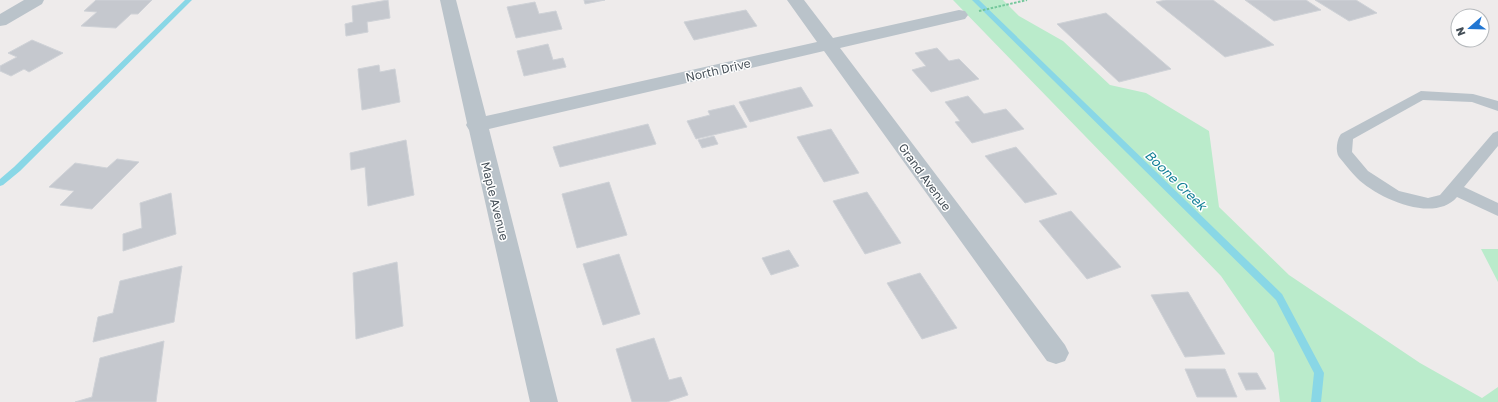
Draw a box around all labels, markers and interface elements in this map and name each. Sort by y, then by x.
north arrow [1450,8,1490,48]
text: N [1453,25,1468,38]
street label: North Drive [684,55,752,85]
street label: Grand Avenue [895,140,955,214]
water label: Boone Creek [1142,147,1211,214]
street label: Maple Avenue [478,160,512,242]

